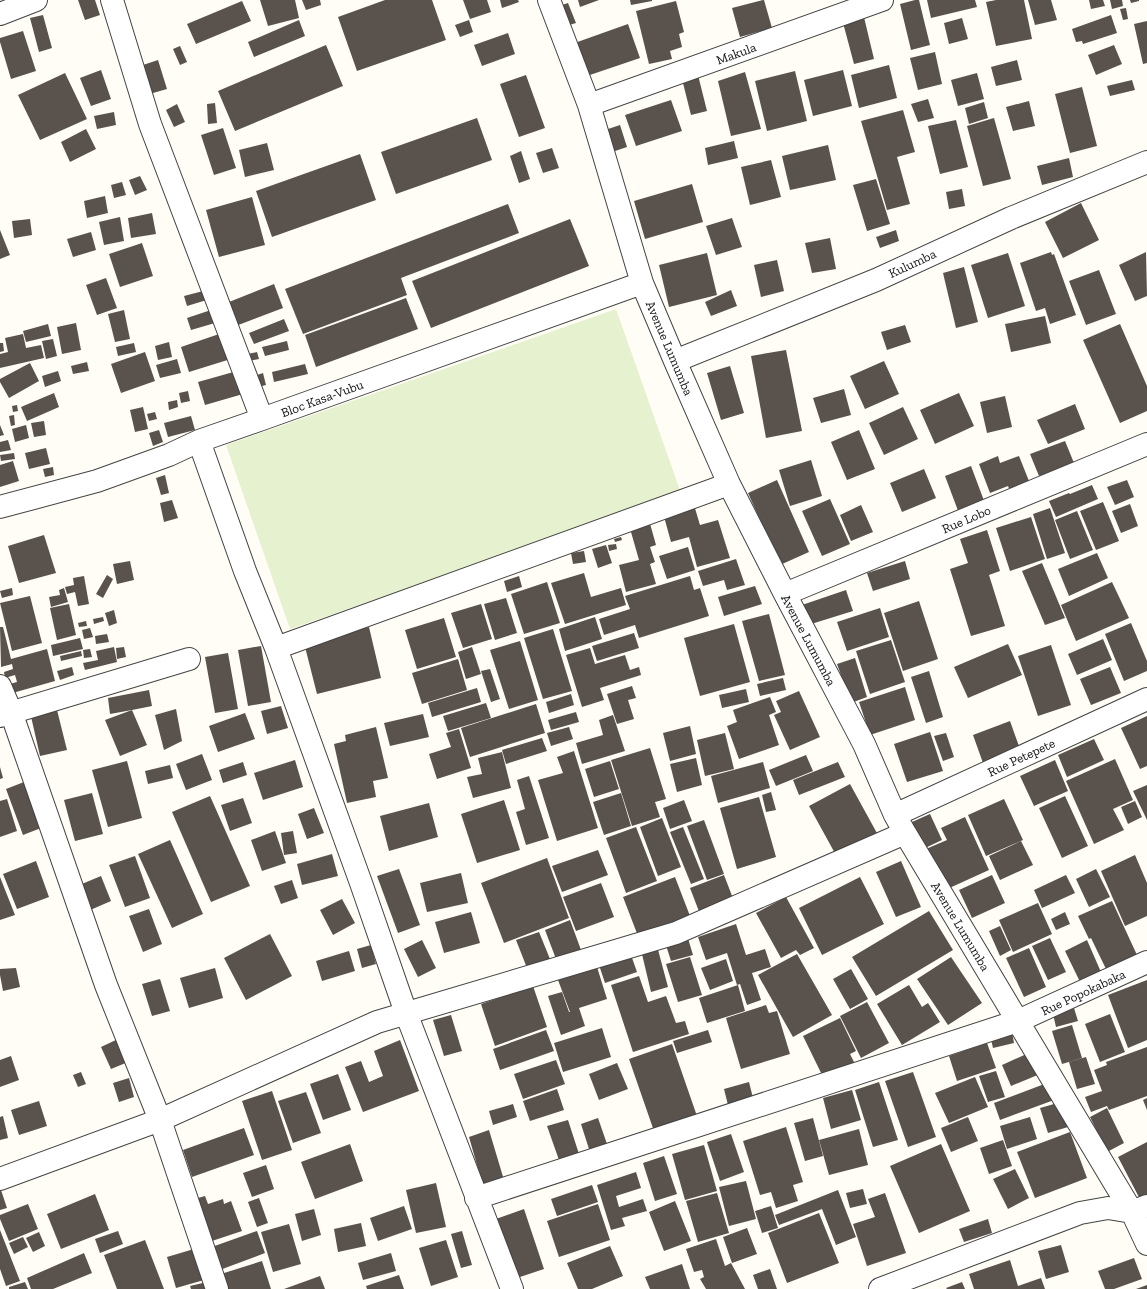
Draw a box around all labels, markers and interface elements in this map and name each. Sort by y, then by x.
street label: Makula [714,39,759,68]
street label: Kulumba [886,246,939,281]
street label: Avenue Lumumba [643,299,697,398]
street label: Bloc Kasa-Vubu [279,376,366,420]
street label: Rue Lobo [939,502,993,536]
street label: Avenue Lumumba [778,592,839,689]
street label: Rue Petepete [985,735,1057,780]
street label: Avenue Lumumba [928,879,993,974]
street label: Rue Popokabaka [1039,966,1128,1019]

